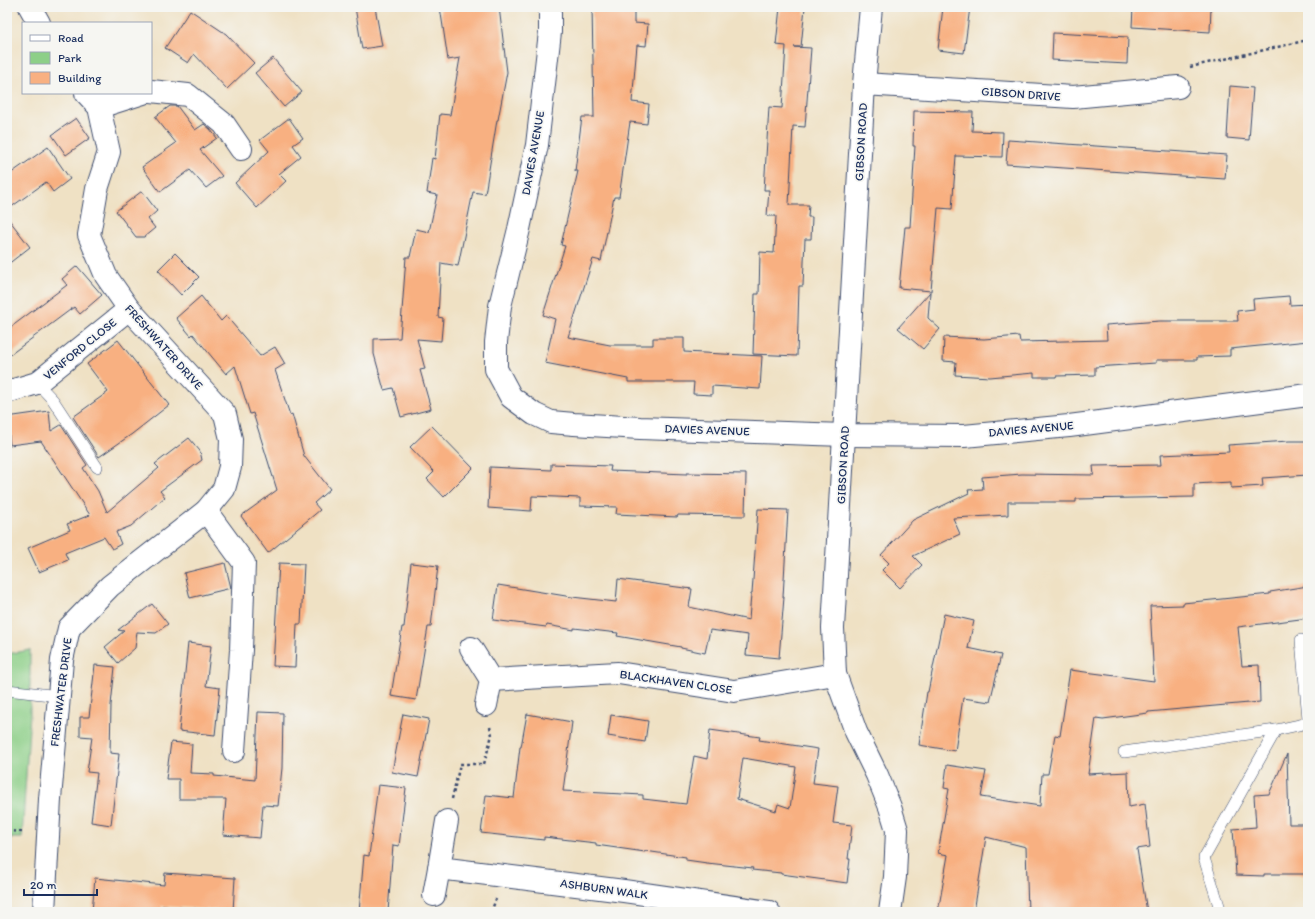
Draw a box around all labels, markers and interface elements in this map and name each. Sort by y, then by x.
legend [22,22,152,94]
text: Road [58,31,84,45]
text: Park [58,51,82,65]
text: Building [58,71,102,85]
street label: GIBSON DRIVE [981,84,1062,104]
street label: GIBSON ROAD [852,102,870,181]
street label: DAVIES AVENUE [519,109,547,196]
street label: FRESHWATER DRIVE [122,302,206,393]
street label: VENFORD CLOSE [41,315,120,383]
street label: DAVIES AVENUE [988,418,1075,440]
street label: DAVIES AVENUE [664,422,750,439]
street label: GIBSON ROAD [834,425,852,504]
street label: FRESHWATER DRIVE [47,636,75,747]
street label: BLACKHAVEN CLOSE [619,667,733,697]
scale bar [24,871,97,897]
street label: ASHBURN WALK [559,876,649,902]
text: 20 m [30,878,57,892]

